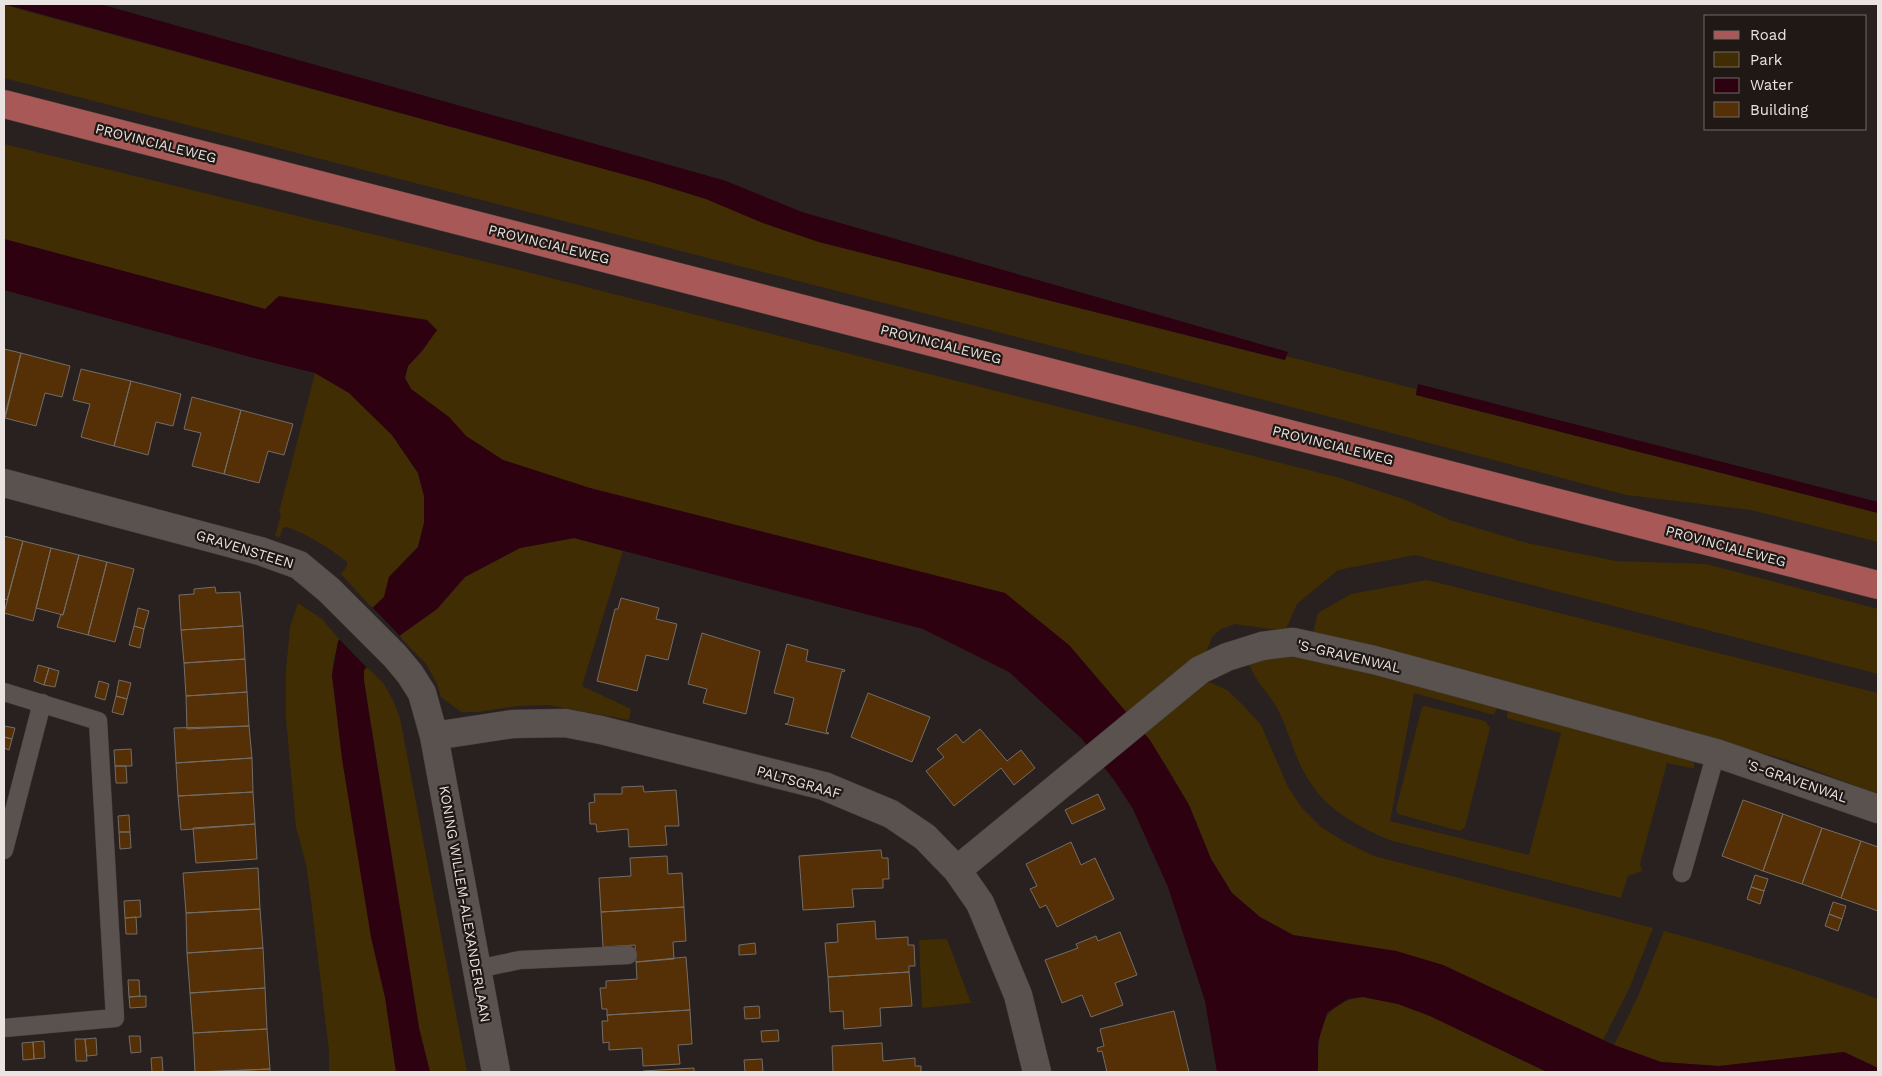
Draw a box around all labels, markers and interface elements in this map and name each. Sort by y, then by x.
legend [1704,15,1867,130]
text: Road [1750,26,1787,44]
text: Park [1750,51,1783,69]
text: Water [1750,76,1793,94]
text: Building [1750,101,1808,119]
street label: PROVINCIALEWEG [94,120,218,166]
street label: PROVINCIALEWEG [487,221,611,267]
street label: PROVINCIALEWEG [879,321,1003,367]
street label: PROVINCIALEWEG [1271,422,1395,468]
street label: PROVINCIALEWEG [1664,522,1788,570]
street label: GRAVENSTEEN [194,527,296,571]
street label: 'S-GRAVENWAL [1296,636,1402,676]
street label: 'S-GRAVENWAL [1744,756,1850,806]
street label: PALTSGRAAF [755,762,843,802]
street label: KONING WILLEM-ALEXANDERLAAN [436,784,494,1024]

